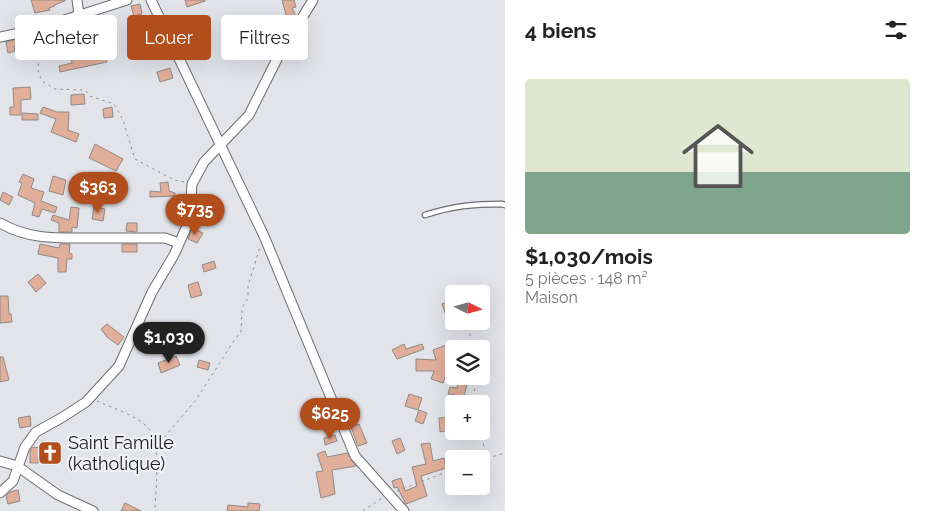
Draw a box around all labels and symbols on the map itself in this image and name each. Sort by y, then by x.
pin: $363 [68,172,128,214]
pin: $735 [165,194,225,236]
north arrow [445,285,490,330]
pin: $1,030 [128,322,210,364]
pin: $625 [300,398,360,440]
place label: Saint Famille (katholique) [68,432,174,474]
church icon: Saint Famille (katholique) [37,440,63,466]

